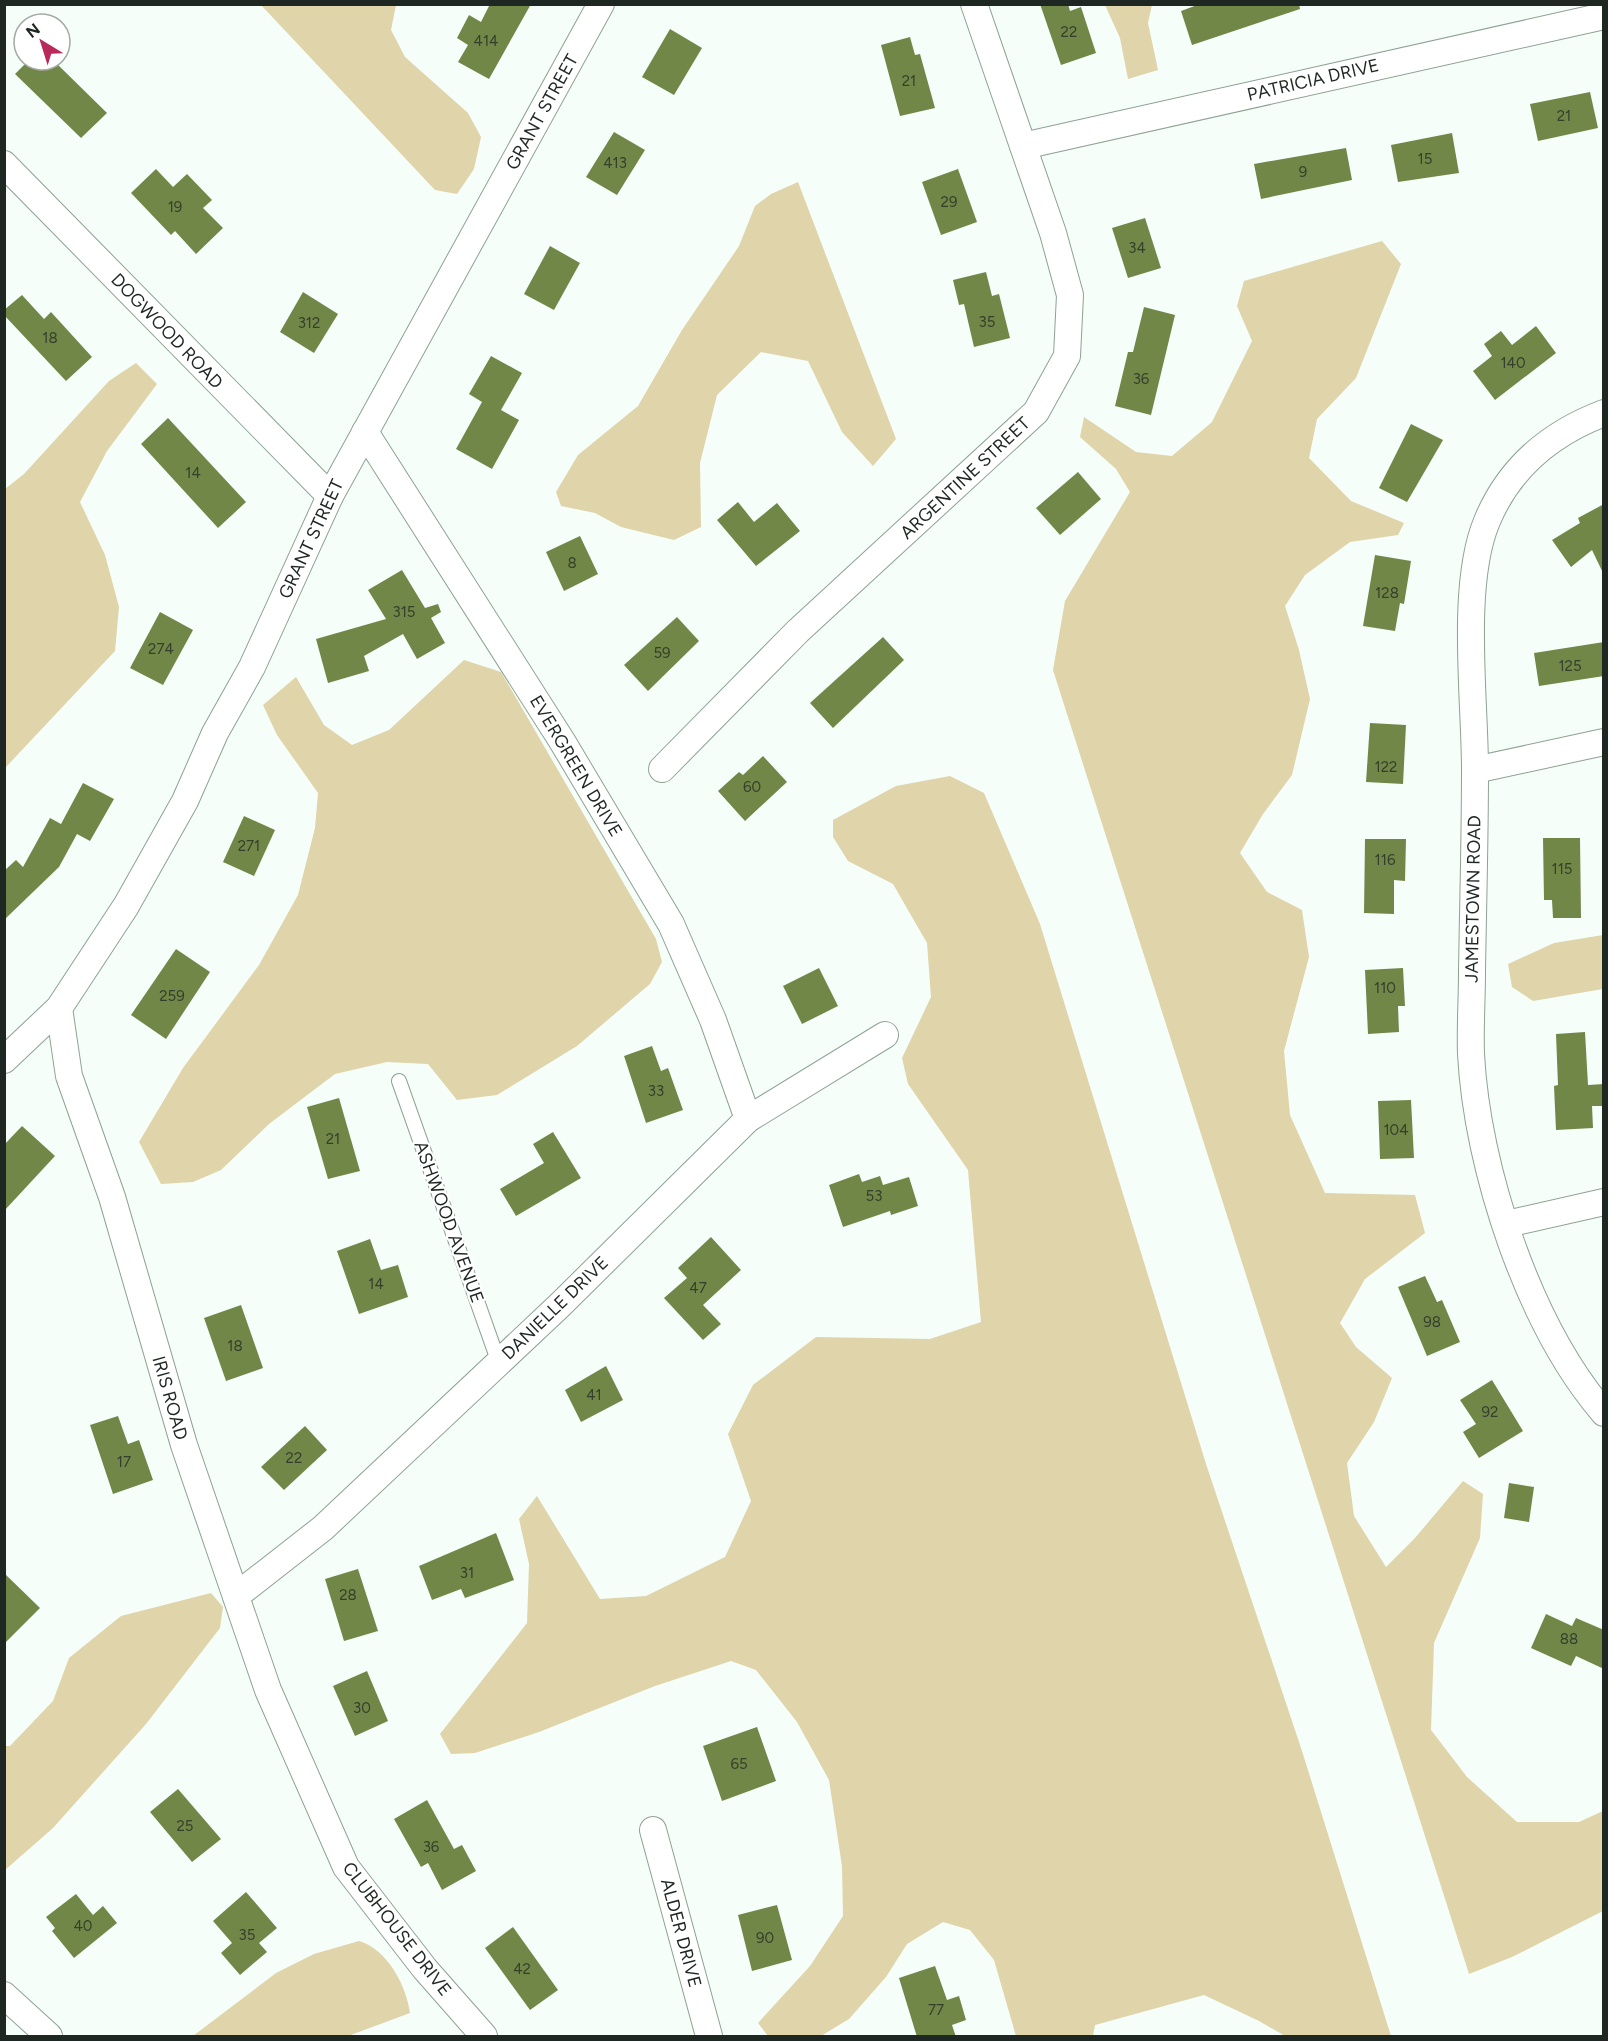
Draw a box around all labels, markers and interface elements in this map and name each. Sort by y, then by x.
north arrow [12,12,72,72]
text: N [22,19,44,42]
house number: 22 [1061,23,1077,41]
house number: 414 [474,32,498,50]
street label: GRANT STREET [501,50,583,174]
street label: PATRICIA DRIVE [1245,54,1381,106]
house number: 21 [902,72,916,90]
house number: 21 [1557,107,1571,125]
house number: 15 [1418,150,1432,168]
house number: 413 [603,154,627,172]
house number: 9 [1299,163,1307,181]
house number: 29 [941,193,957,211]
house number: 19 [168,198,182,216]
house number: 34 [1128,239,1146,257]
street label: DOGWOOD ROAD [106,269,228,393]
house number: 35 [979,313,995,331]
house number: 312 [298,314,320,332]
house number: 18 [42,329,58,347]
house number: 140 [1500,354,1526,372]
house number: 36 [1133,370,1150,388]
street label: ARGENTINE STREET [896,412,1034,544]
house number: 14 [185,464,201,482]
street label: GRANT STREET [274,476,348,602]
house number: 8 [567,554,577,572]
house number: 128 [1375,584,1399,602]
house number: 315 [393,603,415,621]
house number: 274 [148,640,174,658]
house number: 59 [653,644,671,662]
house number: 125 [1558,657,1582,675]
street label: EVERGREEN DRIVE [525,691,627,841]
house number: 122 [1375,758,1397,776]
house number: 60 [743,778,761,796]
street label: JAMESTOWN ROAD [1461,815,1485,983]
house number: 271 [238,837,260,855]
house number: 116 [1375,851,1396,869]
house number: 115 [1551,860,1573,878]
house number: 110 [1374,979,1396,997]
house number: 259 [159,987,185,1005]
house number: 33 [648,1082,664,1100]
house number: 104 [1383,1121,1409,1139]
house number: 21 [326,1130,340,1148]
street label: ASHWOOD AVENUE [409,1138,489,1306]
house number: 53 [866,1187,882,1205]
street label: DANIELLE DRIVE [497,1252,613,1364]
house number: 14 [368,1275,384,1293]
house number: 47 [689,1279,707,1297]
house number: 98 [1423,1313,1441,1331]
house number: 18 [227,1337,243,1355]
street label: IRIS ROAD [148,1353,192,1443]
house number: 41 [586,1386,602,1404]
house number: 92 [1482,1403,1498,1421]
house number: 22 [286,1449,302,1467]
house number: 17 [117,1453,131,1471]
house number: 31 [460,1564,474,1582]
house number: 28 [339,1586,357,1604]
house number: 88 [1560,1630,1578,1648]
house number: 30 [353,1699,371,1717]
house number: 65 [730,1755,748,1773]
house number: 25 [176,1817,194,1835]
house number: 36 [423,1838,440,1856]
street label: CLUBHOUSE DRIVE [338,1858,456,2000]
street label: ALDER DRIVE [656,1876,706,1990]
house number: 40 [74,1917,92,1935]
house number: 35 [239,1926,255,1944]
house number: 90 [756,1929,774,1947]
house number: 42 [513,1960,531,1978]
house number: 77 [928,2001,944,2019]

